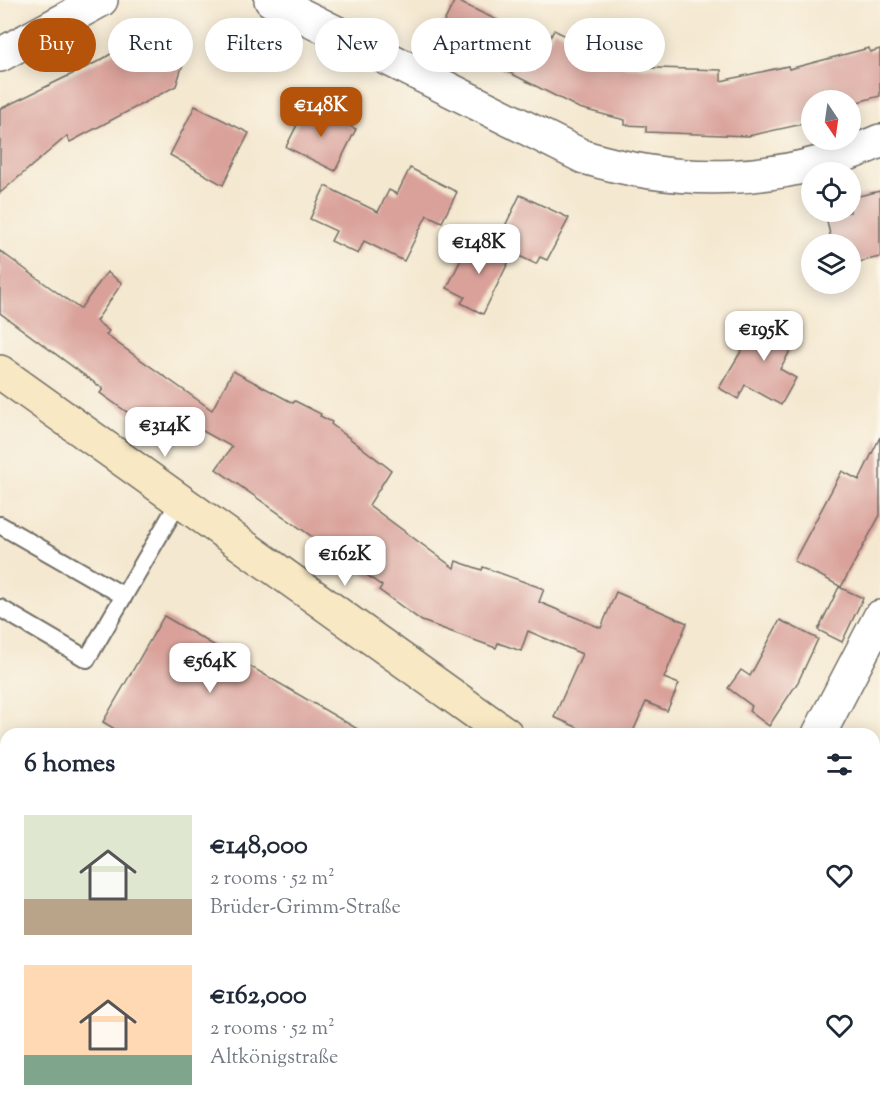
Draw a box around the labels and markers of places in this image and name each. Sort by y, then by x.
pin: €148K [279,87,363,138]
pin: €148K [437,224,521,275]
pin: €195K [722,311,806,362]
pin: €314K [123,407,207,458]
pin: €162K [303,536,387,587]
pin: €564K [168,643,252,694]

